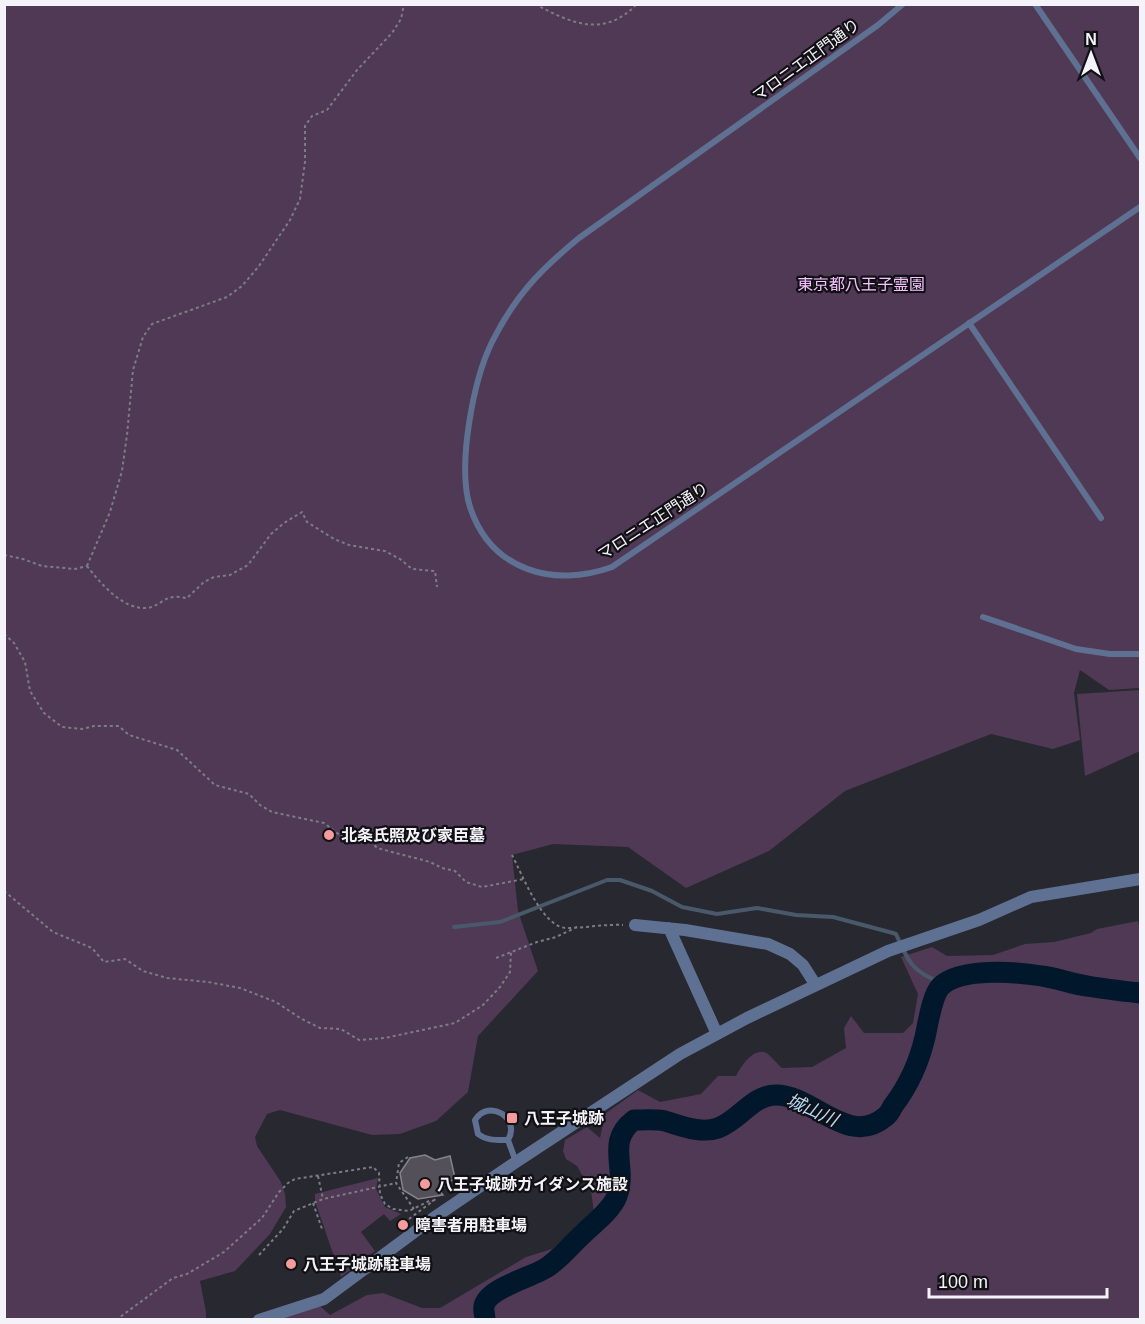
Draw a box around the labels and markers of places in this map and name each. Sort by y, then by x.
place label: 北条氏照及び家臣墓 [341,827,485,844]
marker: 北条氏照及び家臣墓 [322,828,336,842]
place label: 八王子城跡 [524,1109,604,1127]
marker: 八王子城跡 [505,1111,519,1125]
place label: 八王子城跡ガイダンス施設 [437,1175,628,1193]
marker: 八王子城跡ガイダンス施設 [418,1177,432,1191]
place label: 障害者用駐車場 [415,1217,527,1234]
marker: 障害者用駐車場 [396,1218,410,1232]
place label: 八王子城跡駐車場 [303,1255,431,1273]
marker: 八王子城跡駐車場 [284,1257,298,1271]

